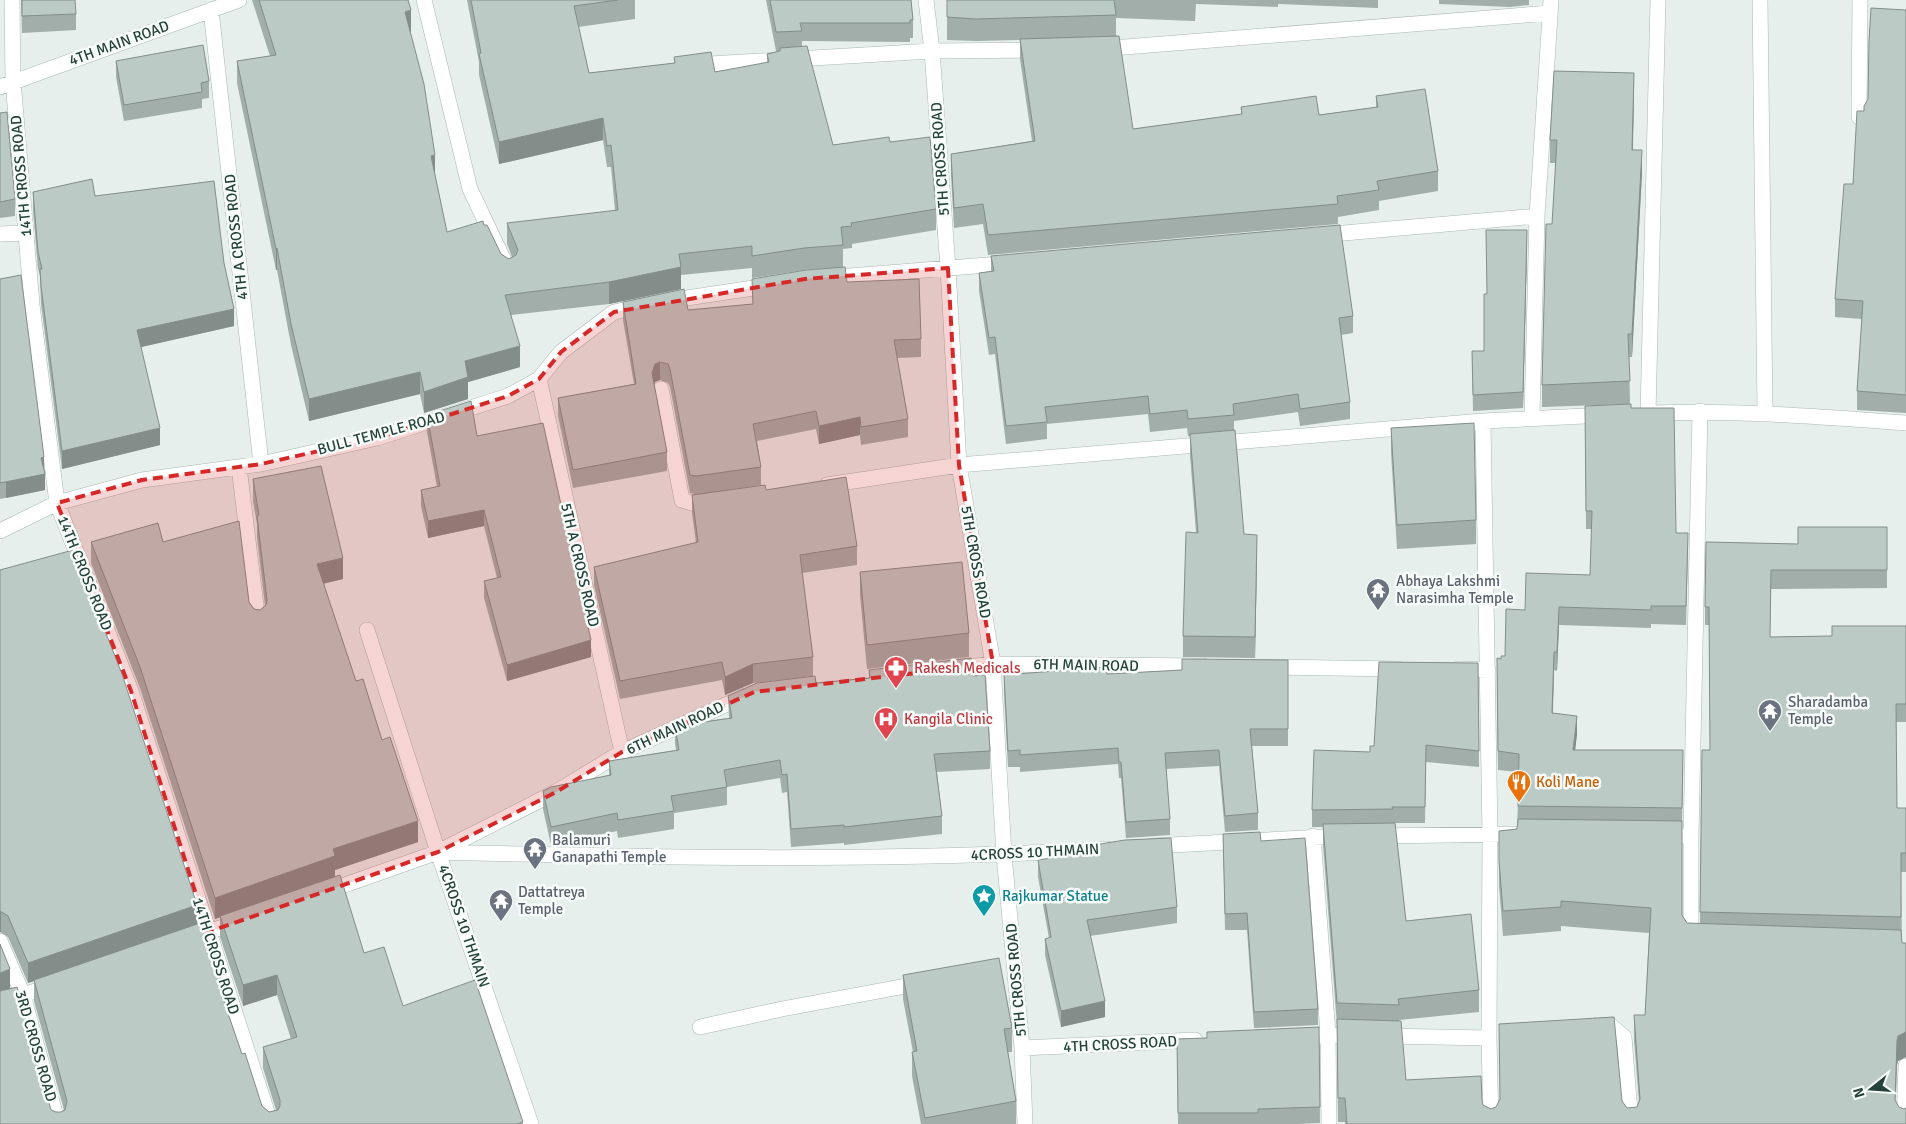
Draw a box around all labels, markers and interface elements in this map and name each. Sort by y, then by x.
street label: 4TH MAIN ROAD [66,17,172,69]
street label: 5TH CROSS ROAD [927,102,953,216]
street label: 14TH CROSS ROAD [7,114,35,238]
street label: 4TH A CROSS ROAD [220,173,252,301]
street label: BULL TEMPLE ROAD [315,407,447,459]
street label: 5TH A CROSS ROAD [557,501,603,629]
street label: 5TH CROSS ROAD [957,504,995,620]
street label: 14TH CROSS ROAD [54,513,116,633]
place label: Abhaya Lakshmi Narasimha Temple [1396,572,1514,607]
temple icon: Abhaya Lakshmi Narasimha Temple [1365,577,1391,611]
pharmacy icon: Rakesh Medicals [883,655,909,689]
street label: 6TH MAIN ROAD [1033,655,1139,675]
place label: Rakesh Medicals [914,659,1021,677]
place label: Sharadamba Temple [1788,693,1868,728]
street label: 6TH MAIN ROAD [623,698,727,758]
temple icon: Sharadamba Temple [1757,698,1783,732]
hospital icon: Kangila Clinic [873,706,899,740]
place label: Kangila Clinic [904,710,993,728]
restaurant icon: Koli Mane [1506,769,1532,803]
place label: Koli Mane [1536,773,1600,791]
place label: Balamuri Ganapathi Temple [552,831,667,866]
temple icon: Balamuri Ganapathi Temple [522,836,548,870]
street label: 4CROSS 10 THMAIN [970,840,1100,864]
street label: 4CROSS 10 THMAIN [435,862,493,990]
place label: Dattatreya Temple [518,883,585,918]
place icon: Rajkumar Statue [971,883,997,917]
place label: Rajkumar Statue [1002,887,1109,905]
temple icon: Dattatreya Temple [488,888,514,922]
street label: 14TH CROSS ROAD [189,895,243,1017]
street label: 5TH CROSS ROAD [1002,922,1030,1038]
street label: 3RD CROSS ROAD [11,988,61,1104]
street label: 4TH CROSS ROAD [1063,1032,1177,1056]
north arrow [1846,1064,1896,1114]
text: N [1849,1086,1869,1100]

